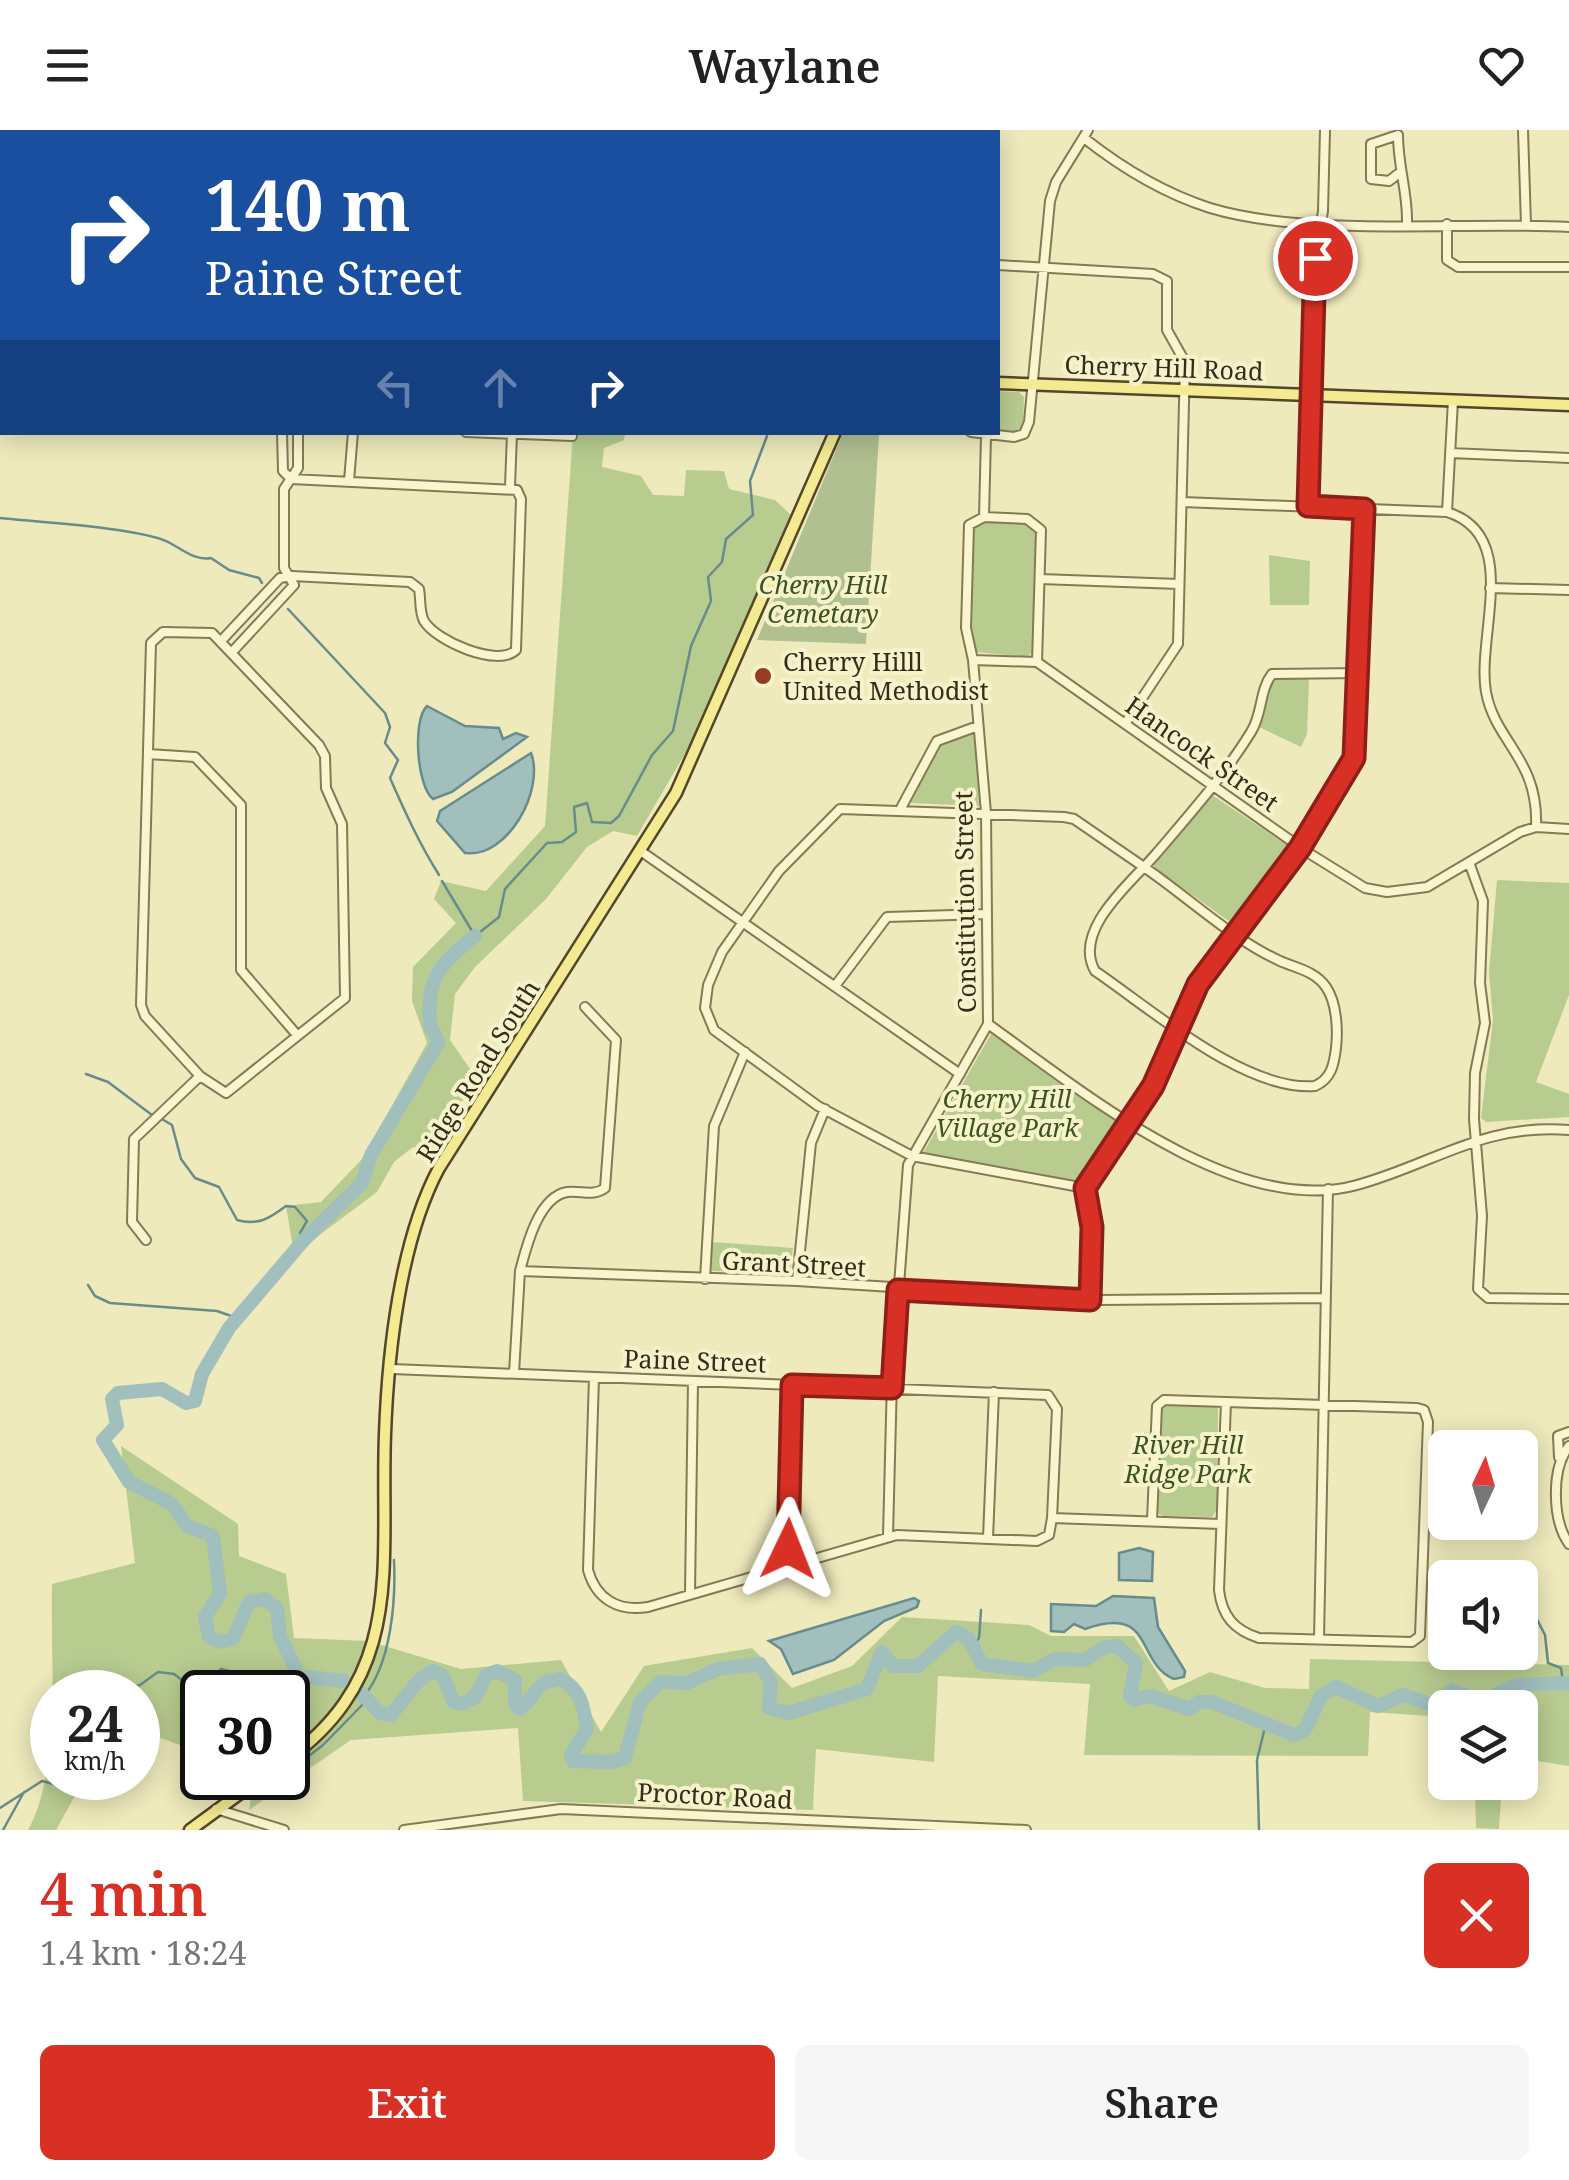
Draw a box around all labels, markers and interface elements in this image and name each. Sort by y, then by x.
text: Waylane [688,35,881,96]
icon: menu [40,38,95,93]
icon: heart [1474,38,1529,93]
text: 140 m [205,156,411,252]
icon: right [40,170,170,300]
pin [1273,216,1358,301]
icon: arrive [1288,231,1343,286]
text: Paine Street [205,247,462,308]
street label: Cherry Hill Road [1064,347,1264,387]
icon: left [368,360,423,415]
icon: ahead [473,360,528,415]
icon: right [578,360,633,415]
park label: Cherry Hill Cemetary [759,567,888,630]
place label: Cherry Hilll United Methodist [783,644,989,707]
marker: Cherry Hilll United Methodist [752,665,774,687]
street label: Hancock Street [1119,688,1286,819]
street label: Constitution Street [945,790,983,1013]
street label: Ridge Road South [408,973,547,1168]
park label: Cherry Hill Village Park [936,1081,1079,1144]
street label: Grant Street [721,1242,867,1284]
street label: Paine Street [623,1341,767,1379]
park label: River Hill Ridge Park [1123,1427,1252,1490]
north arrow [1428,1430,1538,1540]
map controls [1428,1430,1538,1800]
position arrow [736,1497,840,1601]
button: sound [1428,1560,1538,1670]
speed limit sign: 30 [180,1670,310,1800]
text: 24 [67,1689,123,1757]
button: layers [1428,1690,1538,1800]
text: km/h [64,1743,126,1777]
street label: Proctor Road [637,1774,794,1816]
text: 4 min [40,1852,208,1934]
button: close [1424,1863,1529,1968]
text: 1.4 km · 18:24 [40,1931,246,1974]
button: Exit [40,2045,775,2160]
button: Share [795,2045,1529,2160]

